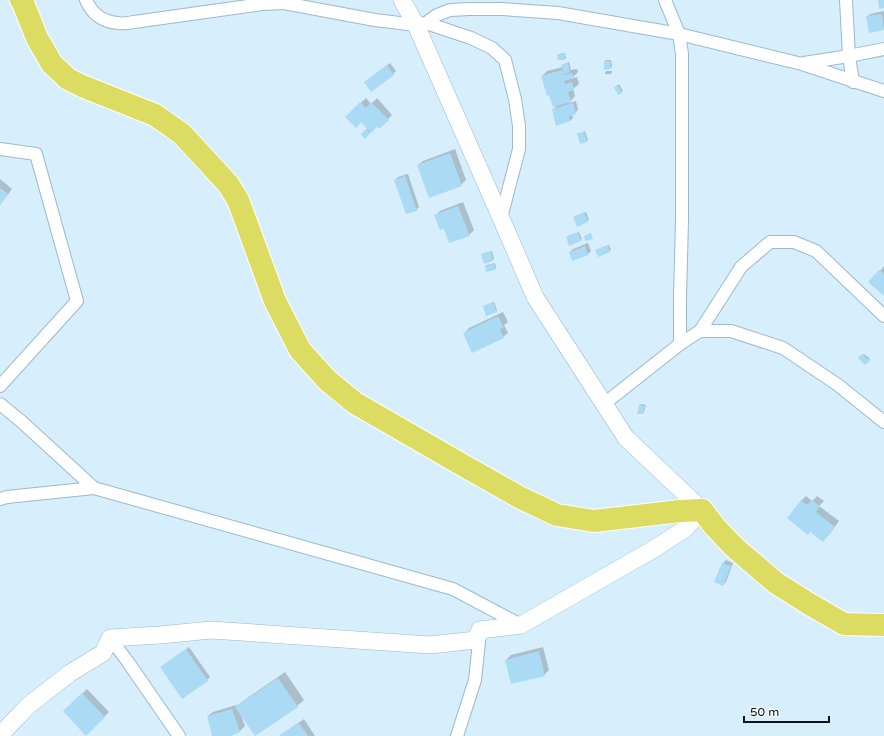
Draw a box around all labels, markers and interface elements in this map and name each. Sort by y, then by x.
scale bar [744,698,829,724]
text: 50 m [750,705,779,719]

